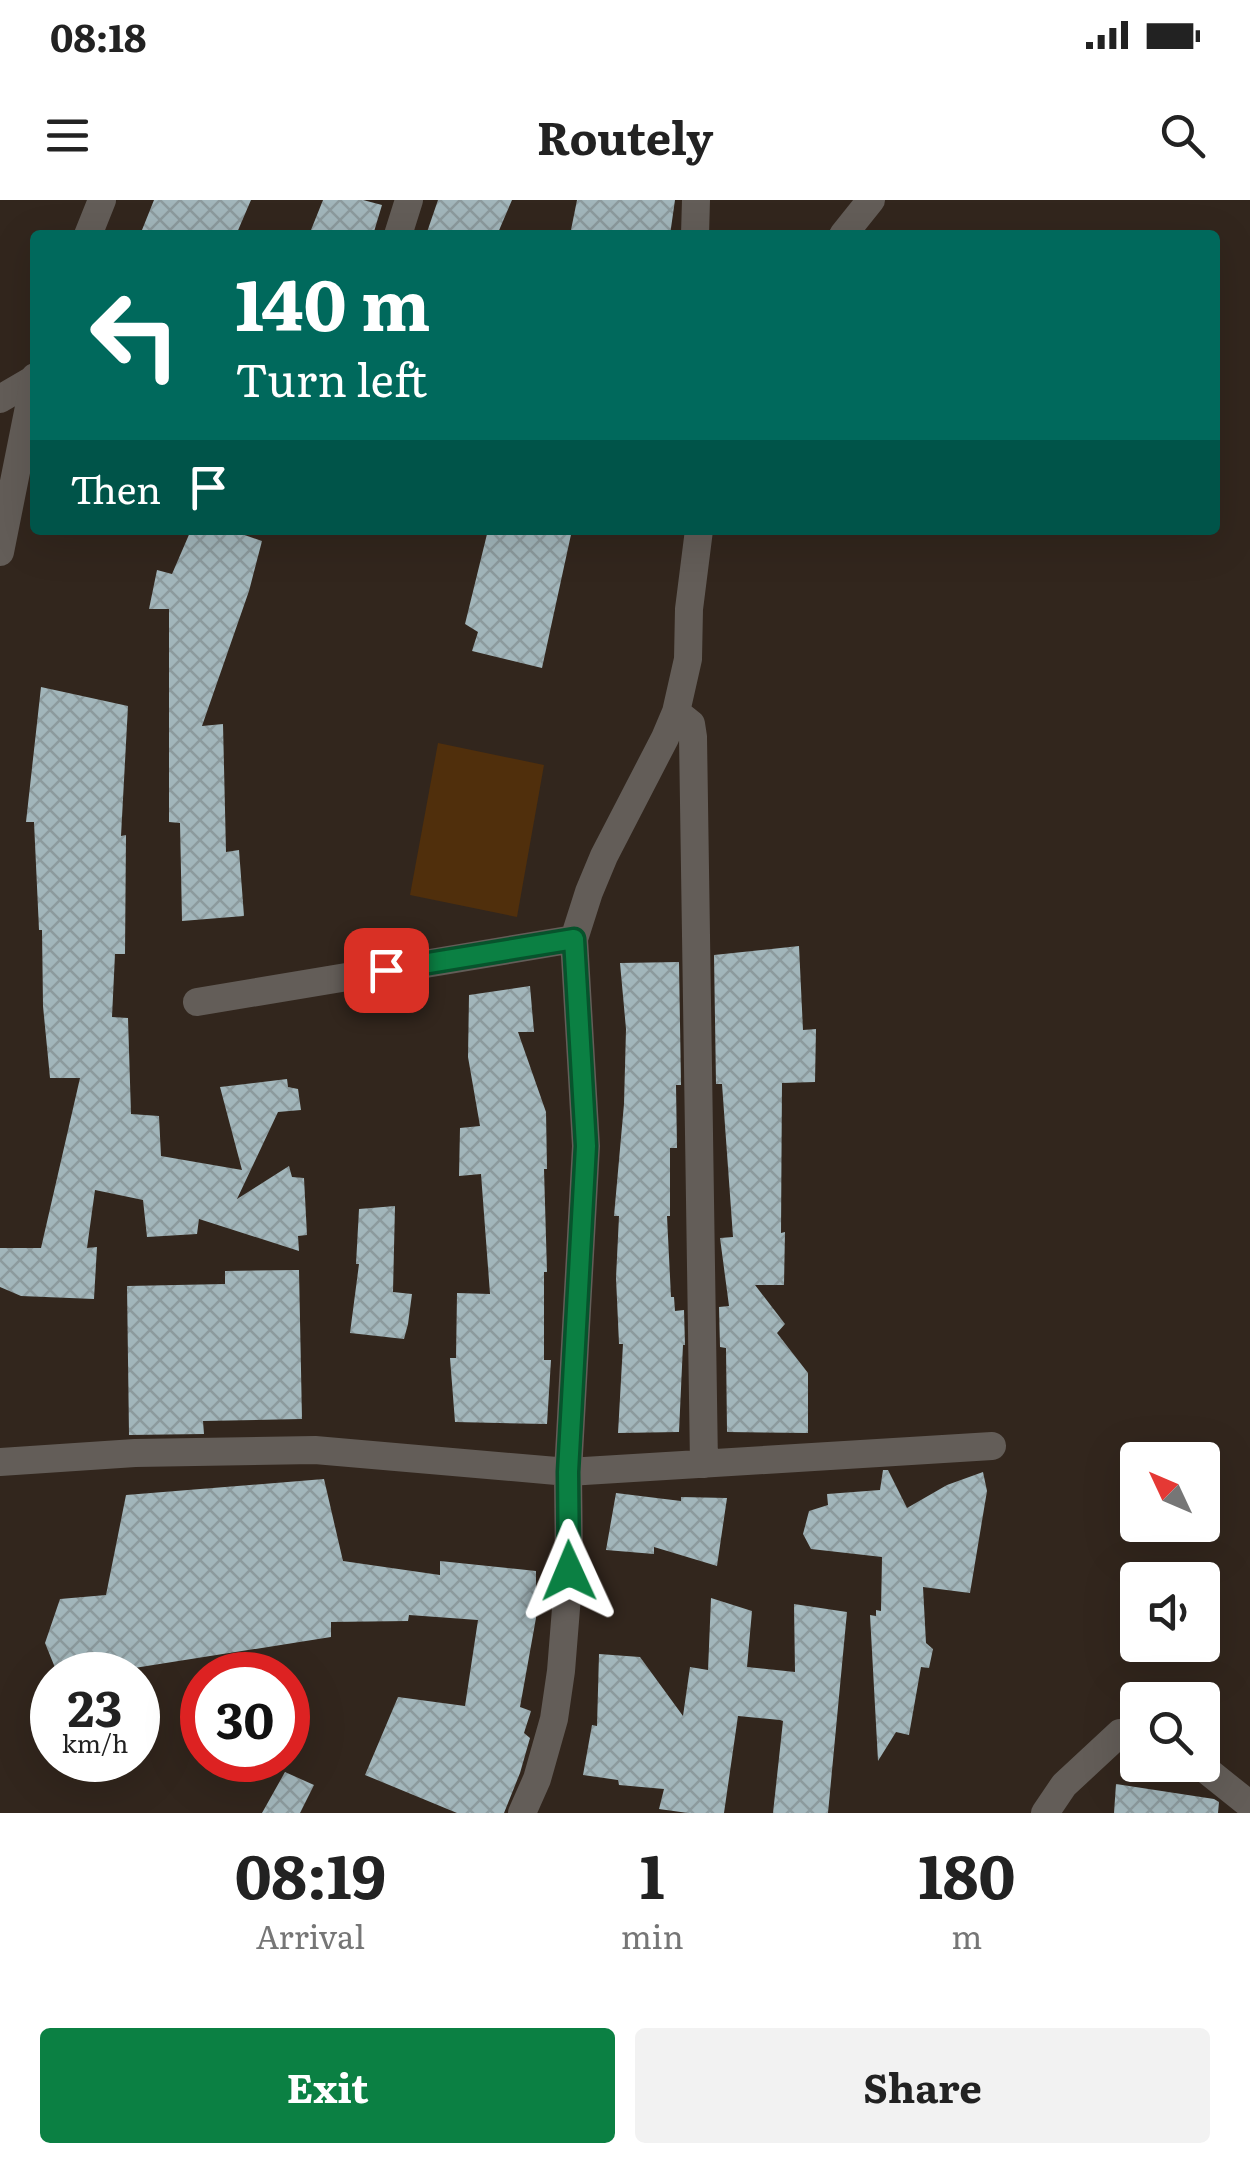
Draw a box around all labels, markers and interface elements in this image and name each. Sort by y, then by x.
text: 08:18 [50,7,146,64]
text: Routely [537,102,713,169]
icon: menu [40,108,95,163]
icon: search [1155,108,1210,163]
text: 140 m [235,249,430,353]
icon: left [70,270,200,400]
text: Turn left [235,344,427,411]
text: Then [70,459,161,516]
icon: arrive [181,460,236,515]
pin [344,928,429,1013]
icon: arrive [359,943,414,998]
north arrow [1120,1442,1220,1542]
map controls [1120,1442,1220,1782]
position arrow [517,1519,621,1623]
button: sound [1120,1562,1220,1662]
speed limit sign: 30 [180,1652,310,1782]
text: 23 [68,1668,122,1742]
button: search [1120,1682,1220,1782]
text: km/h [62,1724,128,1761]
text: 08:19 [235,1828,386,1917]
text: 1 [640,1828,665,1917]
text: 180 [918,1828,1015,1917]
text: Arrival [256,1911,365,1959]
text: min [621,1911,684,1959]
text: m [951,1911,982,1959]
button: Exit [40,2028,615,2143]
button: Share [635,2028,1210,2143]

